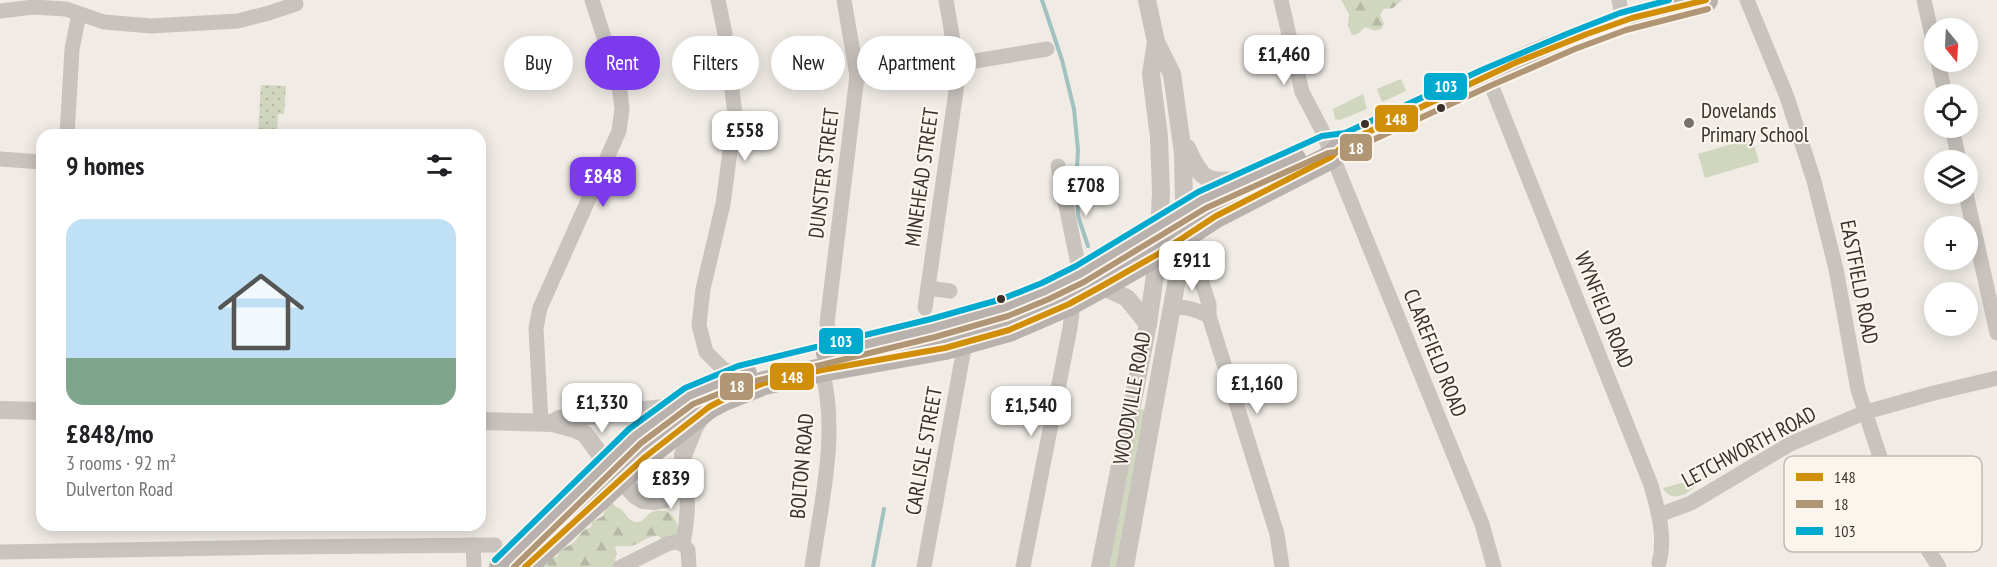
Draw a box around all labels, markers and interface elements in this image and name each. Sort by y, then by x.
north arrow [1924,18,1978,72]
map controls [1924,18,1978,336]
pin: £1,460 [1235,35,1333,86]
chip: Buy [504,36,573,90]
chip: Rent [585,36,660,90]
chip: Filters [672,36,759,90]
chip: New [771,36,845,90]
chip: Apartment [857,36,976,90]
text: £1,460 [1258,41,1310,67]
line badge: 103 [1423,72,1468,101]
text: 103 [1435,76,1457,96]
button: locate [1924,84,1978,138]
place label: Dovelands Primary School [1701,97,1809,148]
unlabelled marker [1435,102,1447,114]
line badge: 148 [1374,104,1419,133]
street label: MINEHEAD STREET [898,105,945,248]
street label: DUNSTER STREET [802,106,845,240]
text: 148 [1385,109,1407,129]
pin: £558 [709,111,781,162]
marker: Dovelands Primary School [1682,116,1696,130]
text: £558 [726,117,764,143]
unlabelled marker [1359,118,1371,130]
line badge: 18 [1339,133,1373,162]
text: 18 [1348,138,1364,158]
text: 9 homes [66,149,144,182]
icon: filters [423,149,456,182]
button: layers [1924,150,1978,204]
pin: £848 [567,157,639,208]
text: £848 [584,163,622,189]
pin: £708 [1050,166,1122,217]
text: £708 [1067,172,1105,198]
button: + [1924,216,1978,270]
street label: EASTFIELD ROAD [1834,218,1885,346]
pin: £911 [1156,241,1228,292]
text: £911 [1173,247,1211,273]
street label: WYNFIELD ROAD [1569,248,1640,372]
icon: home [207,258,315,366]
button: − [1924,282,1978,336]
street label: CLAREFIELD ROAD [1398,285,1473,421]
unlabelled marker [995,293,1007,305]
line badge: 103 [818,327,864,355]
street label: WOODVILLE ROAD [1107,329,1156,466]
text: 103 [830,331,852,351]
line badge: 148 [769,362,815,391]
pin: £1,160 [1208,364,1306,415]
text: 148 [781,367,803,387]
text: £1,160 [1231,370,1283,396]
line badge: 18 [719,372,754,401]
text: 18 [729,376,745,396]
pin: £1,330 [553,383,651,434]
street label: CARLISLE STREET [899,384,948,517]
pin: £1,540 [982,386,1080,437]
text: £1,330 [576,389,628,415]
text: £1,540 [1005,392,1057,418]
street label: LETCHWORTH ROAD [1677,400,1821,493]
street label: BOLTON ROAD [783,412,820,520]
text: £848/mo [66,417,154,450]
text: 3 rooms · 92 m² [66,450,176,476]
legend [1784,456,1982,552]
pin: £839 [635,459,707,510]
text: £839 [652,465,690,491]
text: 148 [1834,467,1856,487]
text: Dulverton Road [66,476,173,502]
text: 18 [1834,494,1848,514]
text: 103 [1834,521,1856,541]

